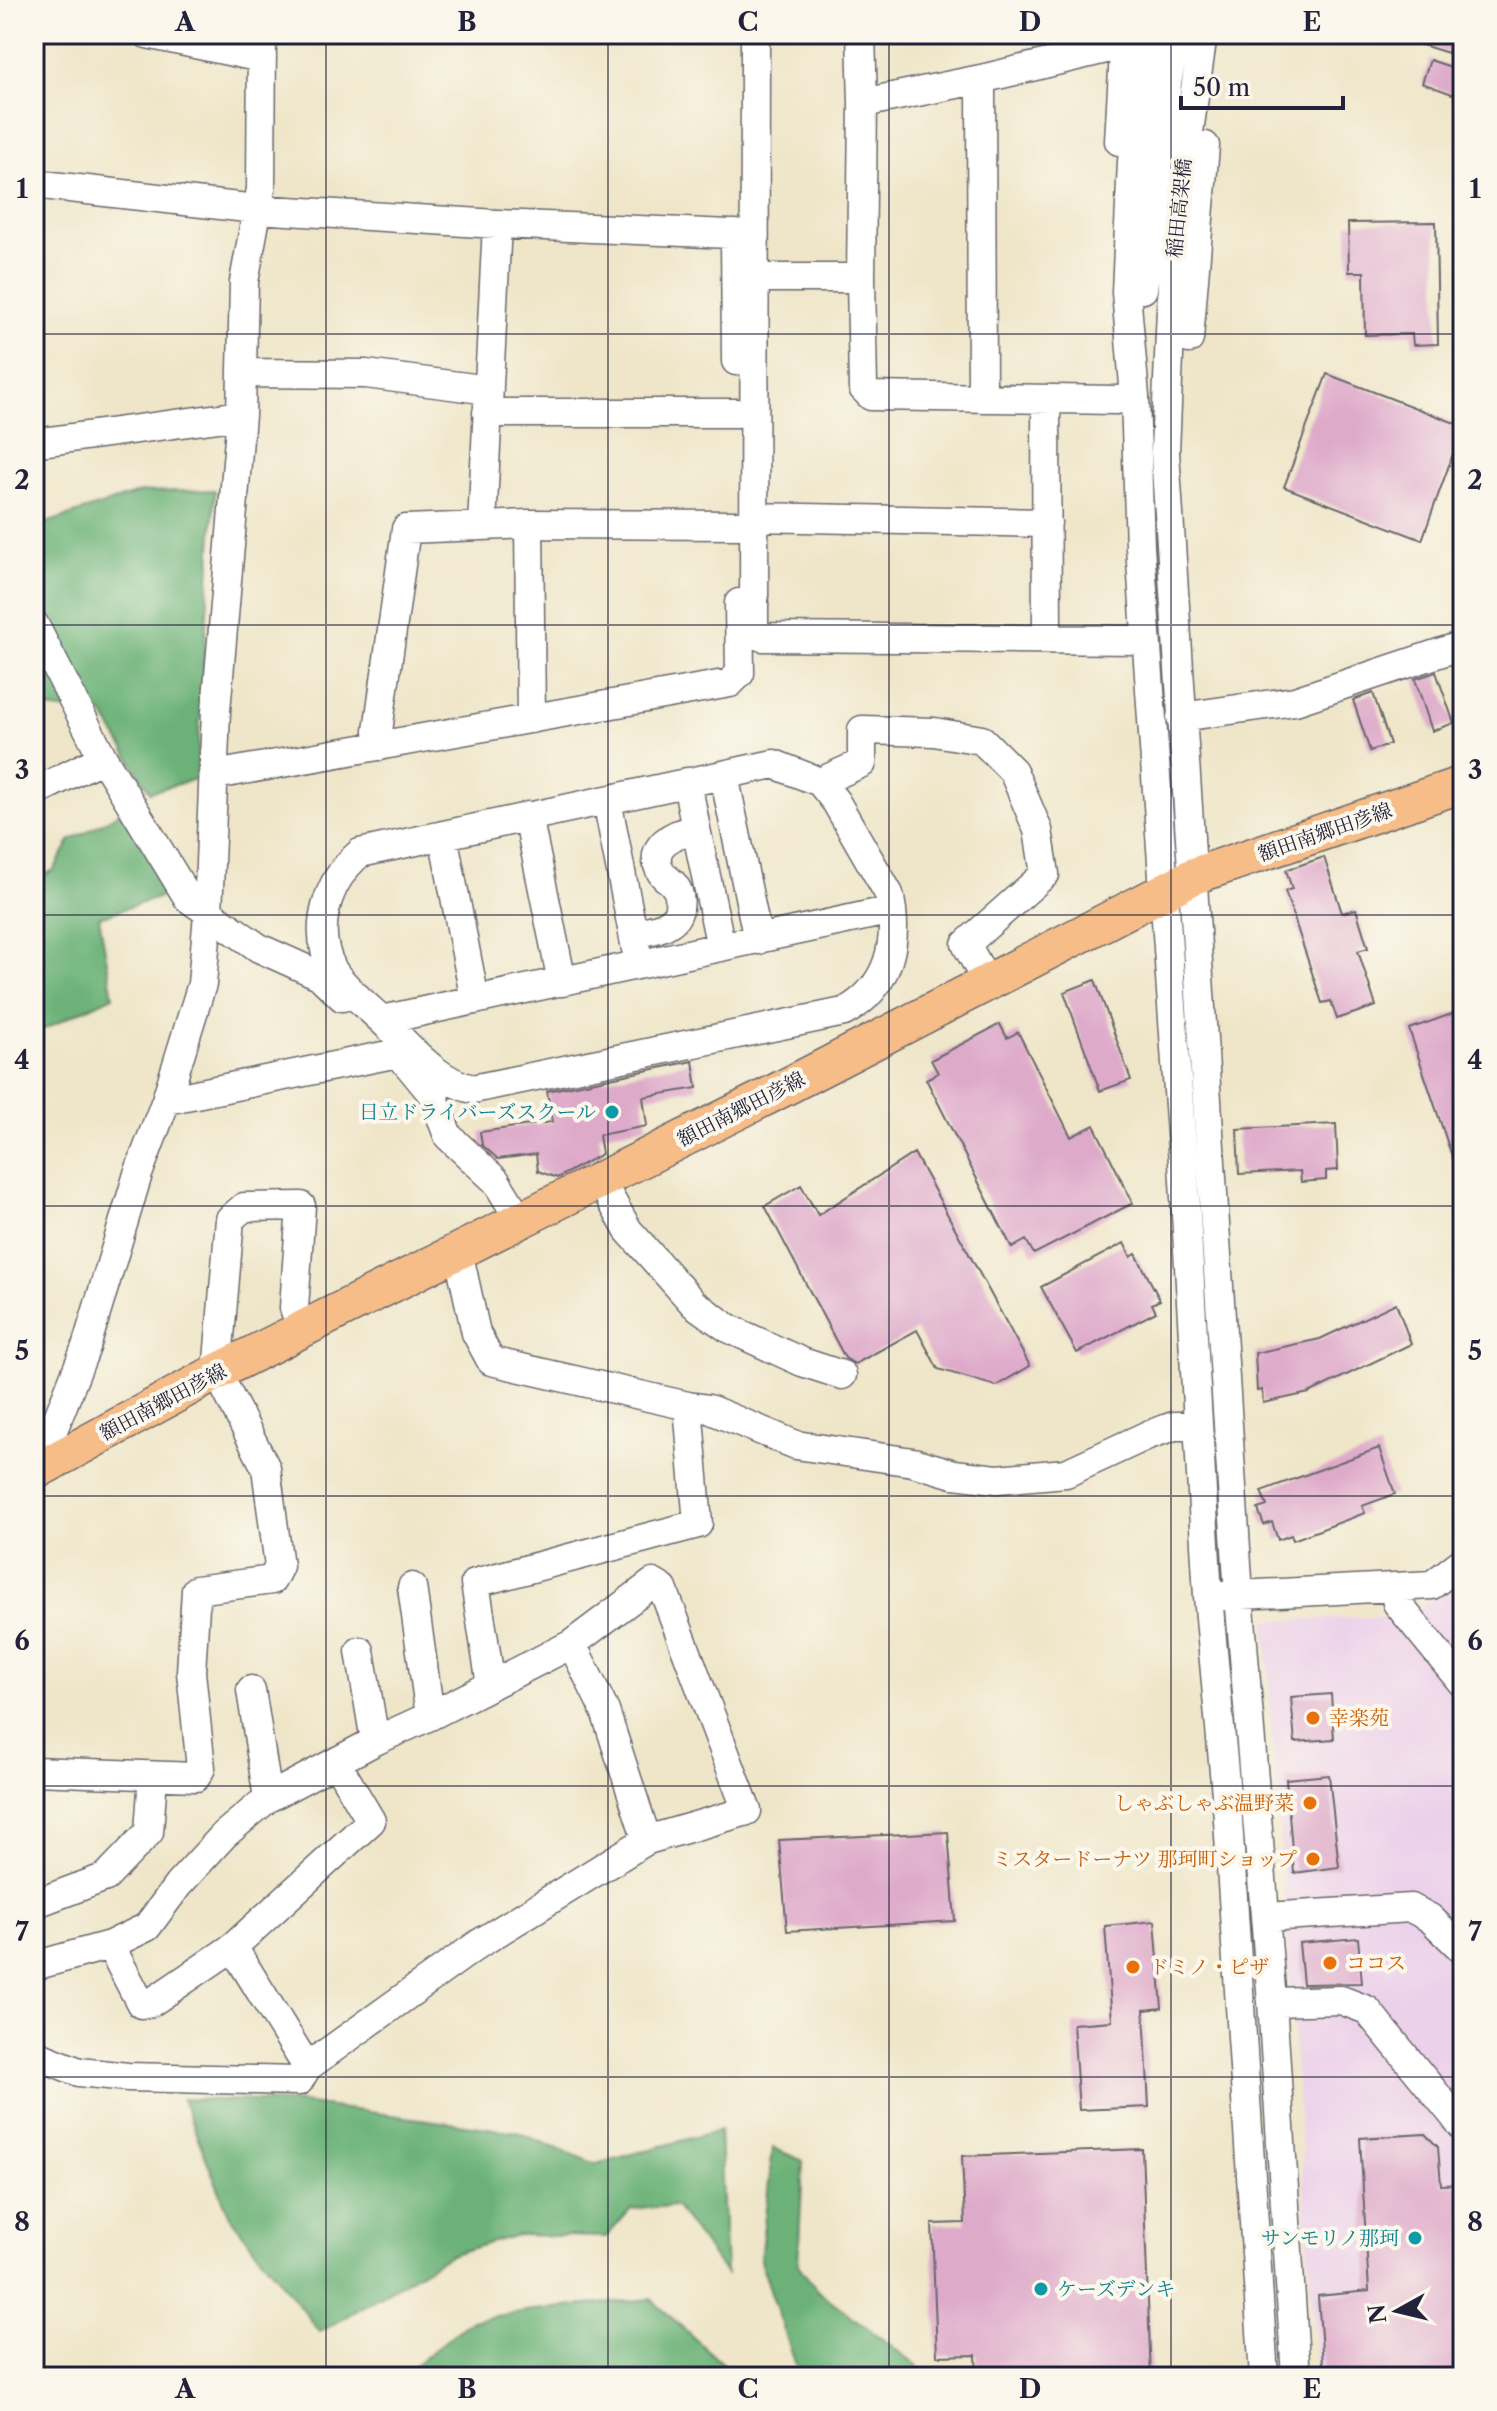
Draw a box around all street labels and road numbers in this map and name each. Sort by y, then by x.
street label: 稲田高架橋 [1162,157,1196,259]
street label: 額田南郷田彦線 [1255,798,1395,866]
street label: 額田南郷田彦線 [673,1067,809,1151]
street label: 額田南郷田彦線 [96,1359,230,1445]

